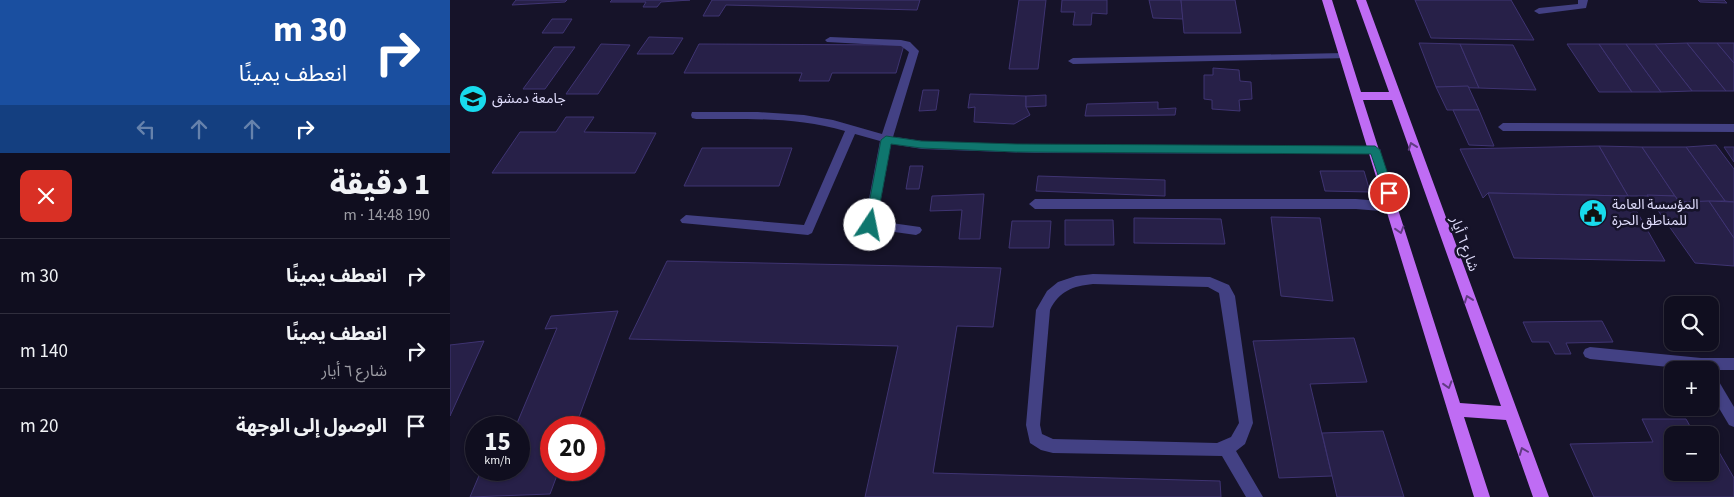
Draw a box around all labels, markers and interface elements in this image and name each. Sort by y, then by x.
text: 30 m [273,5,347,55]
icon: right [365,20,430,85]
text: انعطف يمينًا [239,58,347,90]
school or university icon: جامعة دمشق [458,84,488,114]
place label: جامعة دمشق [492,89,566,109]
icon: left [132,115,160,143]
icon: ahead [185,115,213,143]
icon: ahead [238,115,266,143]
icon: right [291,115,319,143]
one-way arrow [1408,142,1418,151]
text: 1 دقيقة [330,163,430,206]
button: close [20,170,72,222]
pin [1368,172,1410,214]
icon: arrive [1375,179,1403,207]
place label: المؤسسة العامة للمناطق الحرة [1612,195,1699,231]
position arrow [843,198,895,250]
public building icon: المؤسسة العامة للمناطق الحرة [1578,198,1608,228]
text: 190 m · 14:48 [343,204,430,226]
street label: شارع ٦ أيار [1444,213,1483,275]
one-way arrow [1394,225,1404,233]
icon: right [402,262,430,290]
text: 30 m [20,263,58,290]
text: انعطف يمينًا [286,263,387,290]
one-way arrow [1464,295,1474,304]
map controls [1664,296,1719,481]
button: search [1664,296,1719,351]
text: انعطف يمينًا [286,321,387,348]
icon: right [402,337,430,365]
text: 140 m [20,338,68,365]
text: شارع ٦ أيار [321,360,387,382]
button: + [1664,361,1719,416]
one-way arrow [1442,381,1452,389]
icon: arrive [402,412,430,440]
text: 20 m [20,413,58,440]
text: الوصول إلى الوجهة [236,413,387,440]
speed limit sign: 20 [540,416,605,481]
text: 15 [484,424,511,460]
button: − [1664,426,1719,481]
one-way arrow [1519,448,1529,456]
text: km/h [484,452,511,469]

